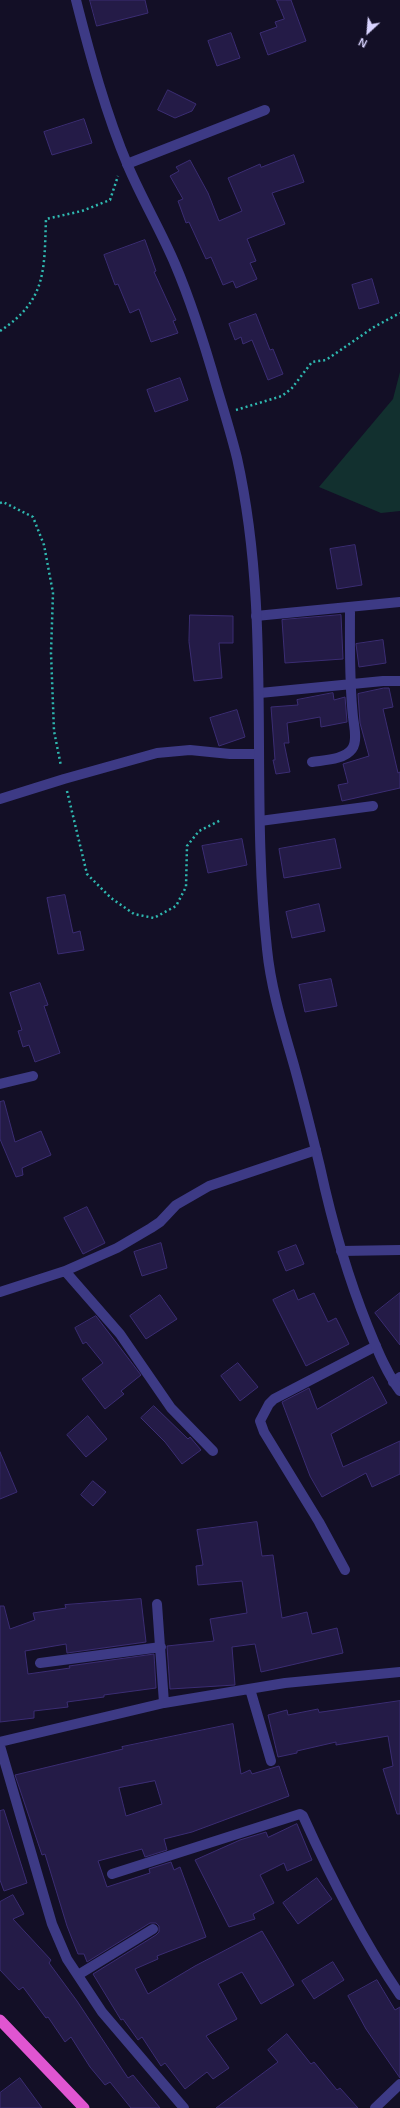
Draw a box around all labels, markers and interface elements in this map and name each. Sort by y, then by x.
north arrow [348,12,388,52]
text: N [357,36,369,50]

